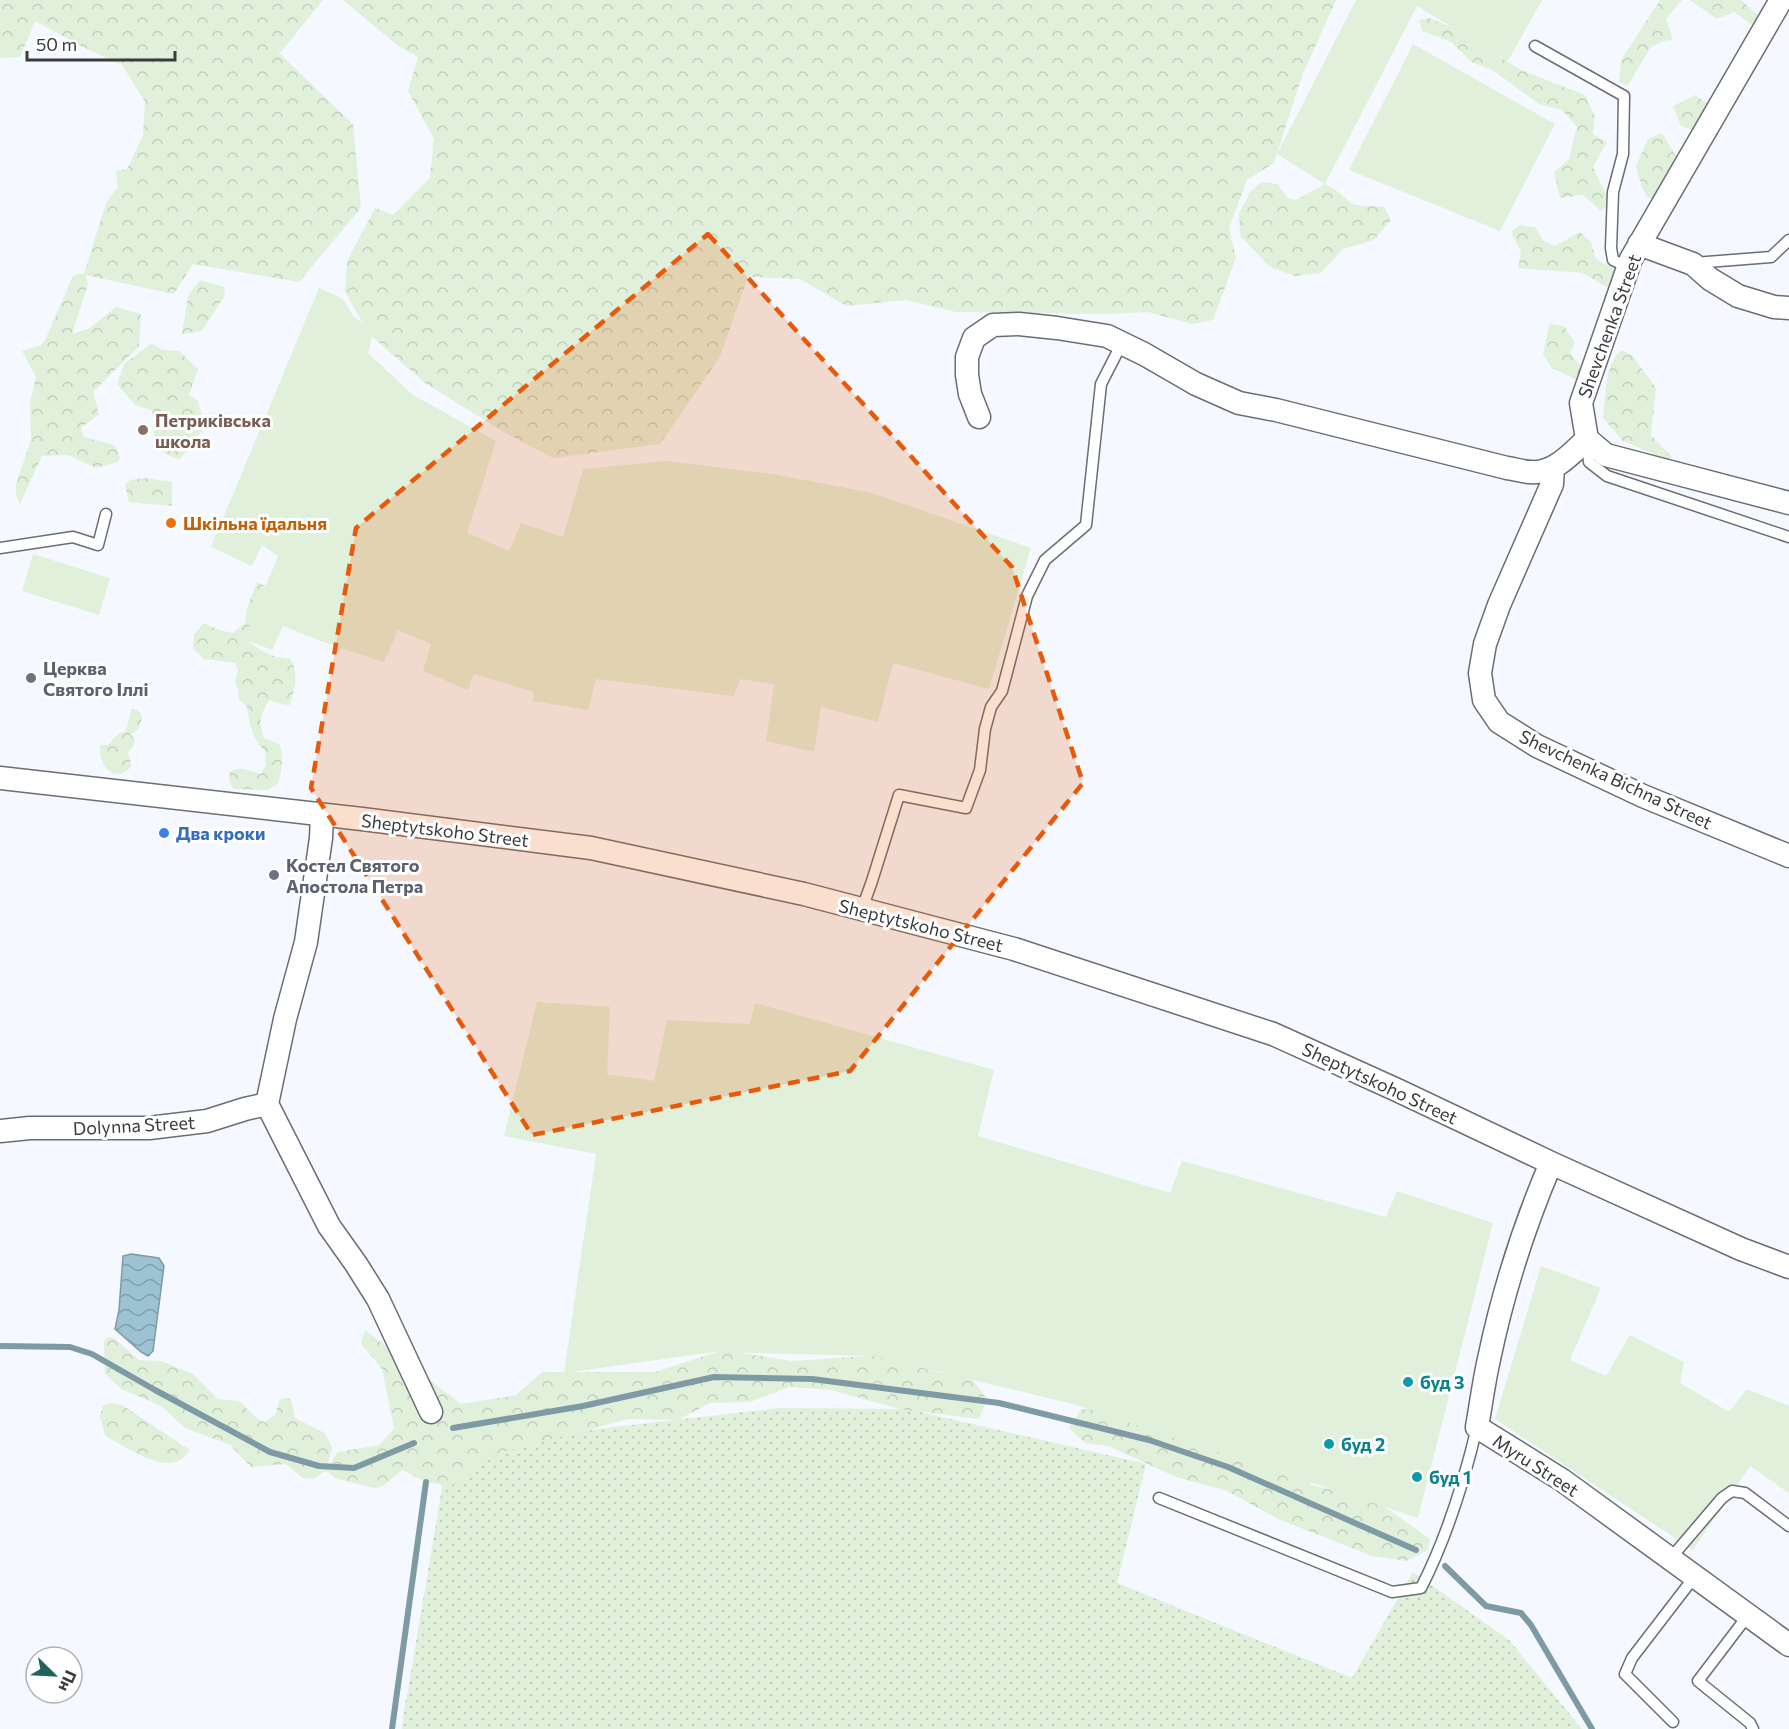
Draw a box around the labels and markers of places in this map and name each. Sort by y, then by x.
place label: Петриківська школа [155,409,271,452]
marker: Петриківська школа [136,423,150,437]
place label: Шкільна їдальня [183,512,327,534]
marker: Шкільна їдальня [164,516,178,530]
place label: Церква Святого Іллі [43,657,149,700]
marker: Церква Святого Іллі [24,671,38,685]
place label: Два кроки [176,822,266,844]
marker: Два кроки [157,826,171,840]
place label: Костел Святого Апостола Петра [286,854,423,897]
marker: Костел Святого Апостола Петра [267,868,281,882]
place label: буд 3 [1420,1371,1465,1393]
marker: буд 3 [1401,1375,1415,1389]
place label: буд 2 [1341,1433,1385,1455]
marker: буд 2 [1322,1437,1336,1451]
place label: буд 1 [1429,1466,1471,1488]
marker: буд 1 [1410,1470,1424,1484]

